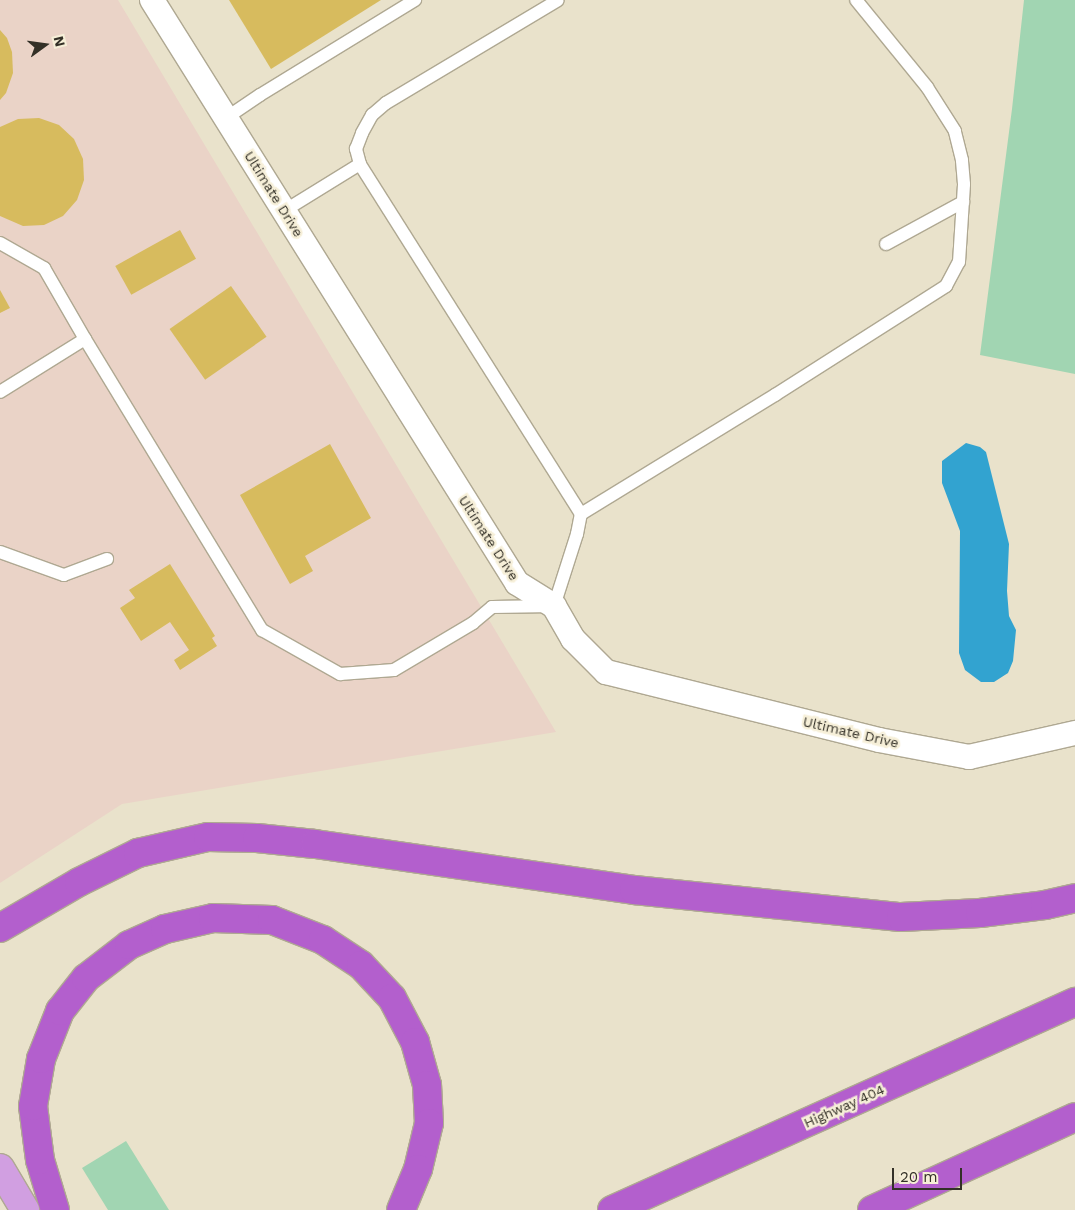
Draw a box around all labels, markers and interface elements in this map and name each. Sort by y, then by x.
north arrow [20,20,70,70]
text: N [51,34,69,48]
street label: Ultimate Drive [241,148,307,240]
street label: Ultimate Drive [455,492,523,584]
street label: Ultimate Drive [801,713,901,751]
street label: Highway 404 [801,1081,887,1131]
scale bar [895,1158,965,1190]
text: 20 m [900,1168,938,1186]

